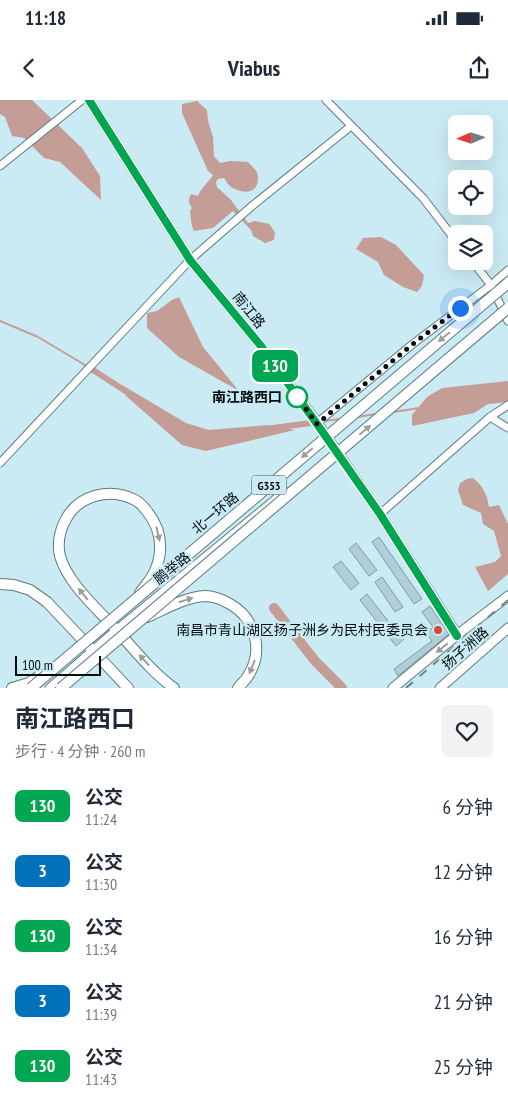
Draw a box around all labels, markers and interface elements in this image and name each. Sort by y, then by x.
text: 11:18 [25,6,66,30]
icon: back [15,54,43,82]
text: Viabus [228,54,280,82]
icon: share [465,54,493,82]
north arrow [448,115,492,160]
map controls [448,115,493,270]
button: locate [448,170,493,215]
button: layers [448,225,493,270]
street label: 南江路 [229,288,269,332]
your location [448,296,473,321]
one-way arrow [438,331,450,342]
line badge: 130 [246,350,304,382]
text: 130 [262,354,288,377]
marker: 南江路西口 [286,386,308,408]
place label: 南江路西口 [212,388,282,406]
one-way arrow [358,424,371,435]
one-way arrow [300,448,313,459]
road number: G353 [252,476,286,494]
street label: 北一环路 [188,488,242,538]
one-way arrow [154,527,162,542]
street label: 鹏举路 [150,548,194,588]
one-way arrow [78,588,89,601]
one-way arrow [179,596,194,604]
place label: 南昌市青山湖区扬子洲乡为民村民委员会 [176,621,428,639]
street label: 扬子洲路 [438,623,492,673]
marker: 南昌市青山湖区扬子洲乡为民村民委员会 [432,624,444,636]
one-way arrow [436,642,449,653]
scale bar [15,653,101,676]
one-way arrow [138,654,150,666]
text: 100 m [22,656,53,674]
one-way arrow [248,660,256,675]
text: 南江路西口 [15,703,135,734]
button: heart [441,705,493,757]
text: 步行 · 4 分钟 · 260 m [15,741,145,761]
text: 公交 [85,785,123,809]
text: 130 [30,794,55,817]
text: 6 分钟 [442,795,493,819]
text: 11:24 [85,809,117,829]
text: 公交 [85,850,123,874]
text: 3 [38,859,47,882]
text: 12 分钟 [434,860,493,884]
text: 11:30 [85,874,117,894]
text: 公交 [85,915,123,939]
text: 130 [30,924,55,947]
text: 16 分钟 [434,925,493,949]
text: 11:34 [85,939,117,959]
text: 公交 [85,980,123,1004]
text: 3 [38,989,47,1012]
text: 21 分钟 [434,990,493,1014]
text: 11:39 [85,1004,117,1024]
text: 公交 [85,1045,123,1069]
text: 130 [30,1054,55,1077]
text: 25 分钟 [434,1055,493,1079]
text: 11:43 [85,1069,117,1089]

